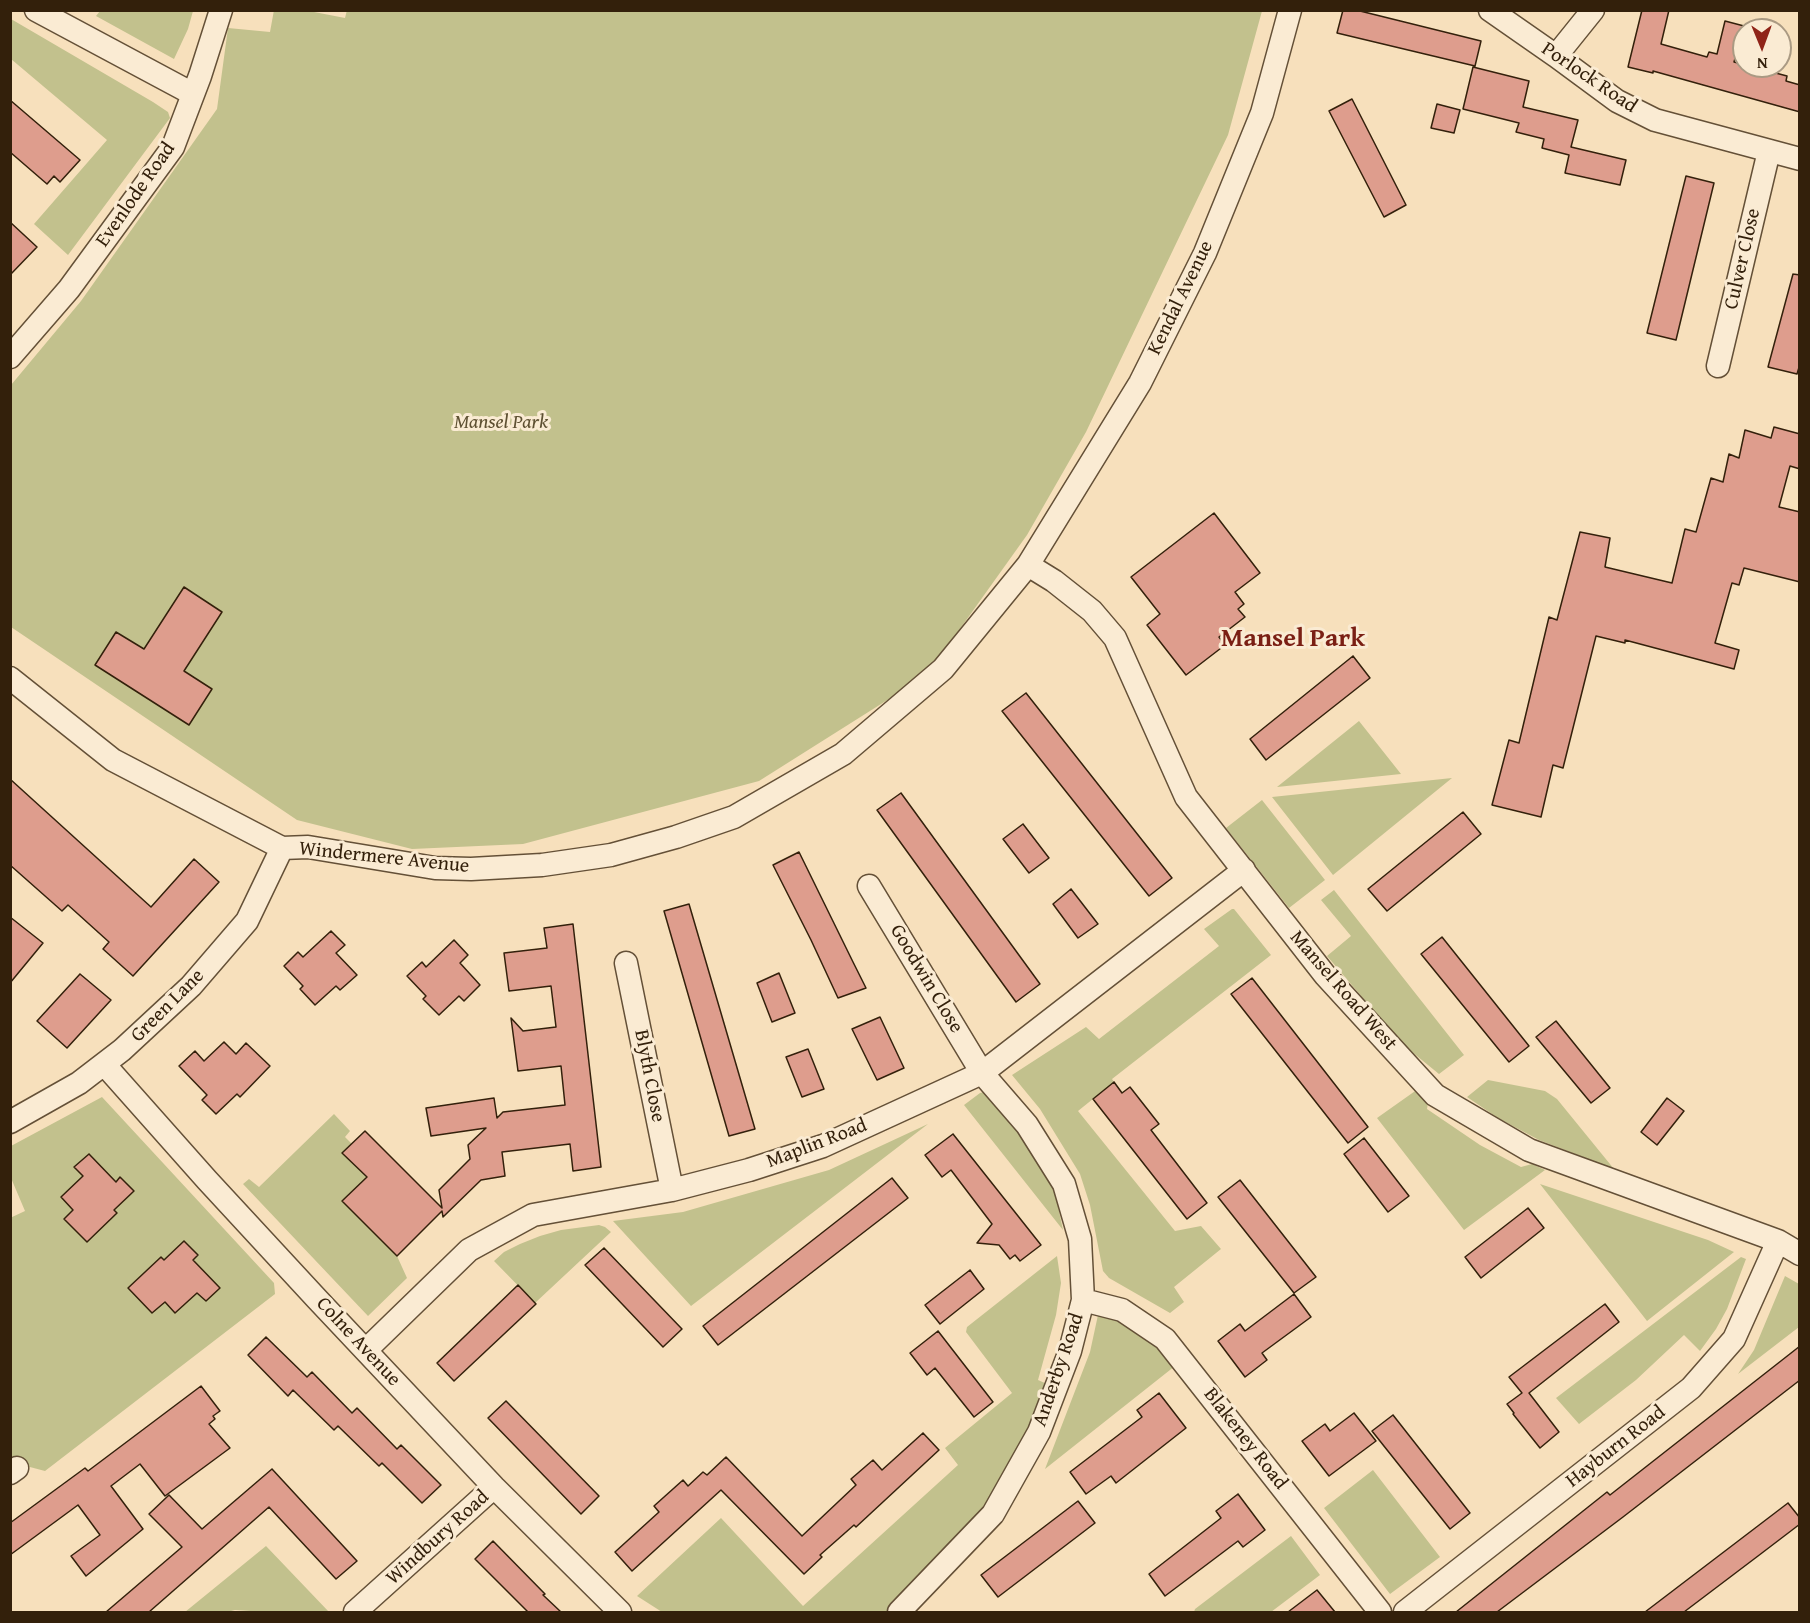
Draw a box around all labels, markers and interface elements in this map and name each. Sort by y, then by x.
north arrow [1732,18,1792,78]
street label: Porlock Road [1537,37,1641,119]
text: N [1757,52,1768,76]
street label: Evenlode Road [91,138,181,252]
street label: Culver Close [1720,206,1766,312]
street label: Kendal Avenue [1143,237,1219,359]
park label: Mansel Park [454,411,548,435]
district label: Mansel Park [1221,623,1365,655]
street label: Windermere Avenue [298,837,470,879]
street label: Goodwin Close [884,920,968,1038]
street label: Mansel Road West [1284,926,1402,1056]
street label: Green Lane [126,964,210,1048]
street label: Blyth Close [628,1028,670,1124]
street label: Maplin Road [764,1114,870,1174]
street label: Colne Avenue [311,1292,405,1392]
street label: Anderby Road [1028,1310,1090,1430]
street label: Blakeney Road [1198,1383,1292,1495]
street label: Hayburn Road [1561,1401,1671,1493]
street label: Windbury Road [382,1486,494,1590]

